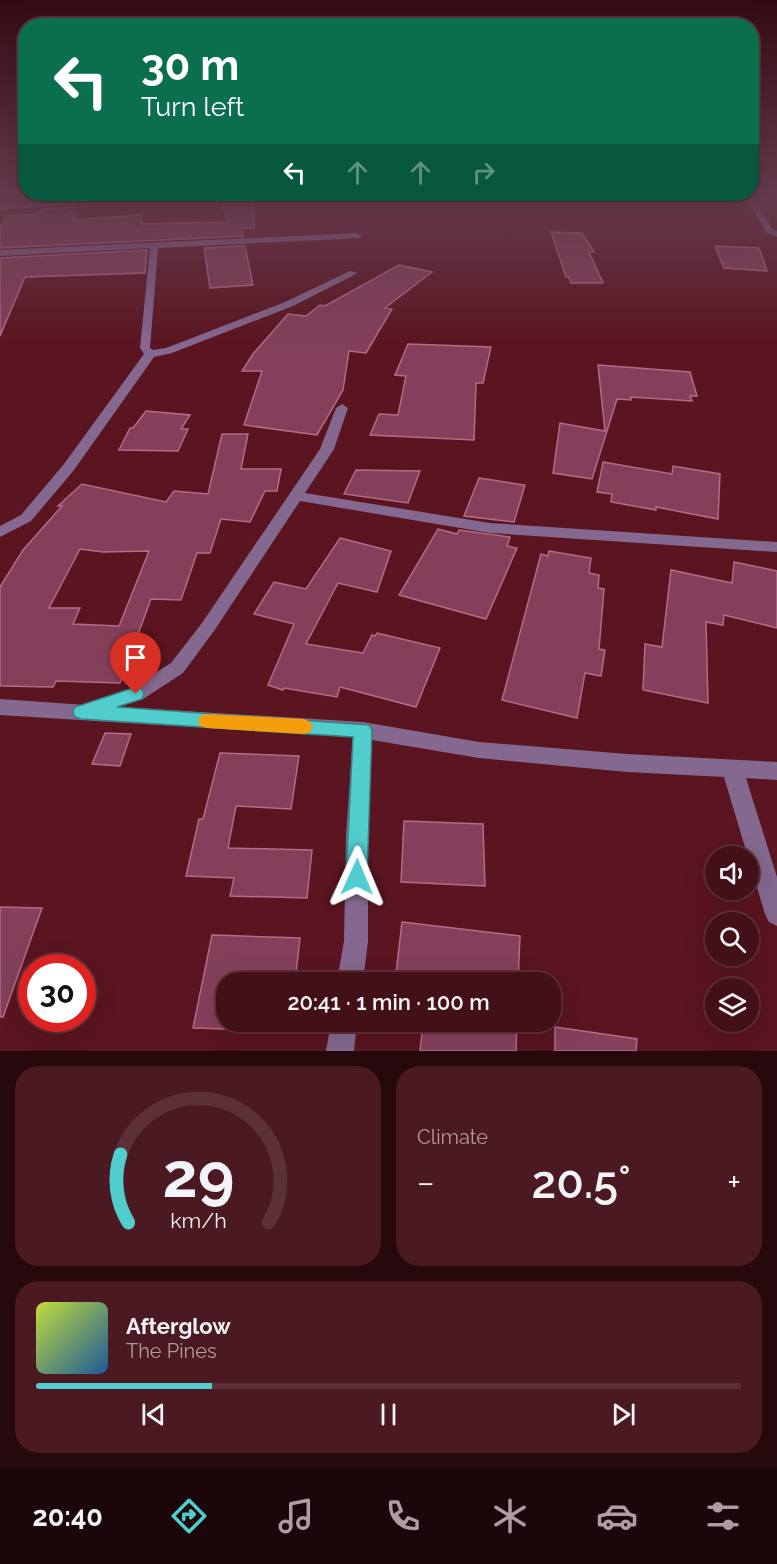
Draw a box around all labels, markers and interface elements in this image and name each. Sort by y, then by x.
text: 30 m [141,41,239,90]
icon: left [42,42,120,120]
text: Turn left [141,91,244,122]
icon: left [278,156,311,189]
icon: ahead [341,156,374,189]
icon: ahead [404,156,437,189]
icon: right [467,156,500,189]
pin [110,632,161,694]
icon: arrive [119,641,152,674]
position arrow [325,845,389,909]
map controls [705,846,759,1032]
button: sound [705,846,759,900]
button: search [705,912,759,966]
speed limit sign: 30 [18,954,96,1032]
button: layers [705,978,759,1032]
text: 20:41 · 1 min · 100 m [287,989,490,1015]
text: Climate [417,1125,488,1149]
text: 29 [162,1138,234,1212]
text: 20.5° [531,1156,631,1209]
text: − [417,1163,435,1202]
text: + [727,1163,741,1202]
text: km/h [170,1208,226,1233]
text: Afterglow [126,1313,231,1339]
text: The Pines [126,1339,217,1363]
icon: previous [137,1398,170,1431]
icon: pause [372,1398,405,1431]
icon: next [607,1398,640,1431]
icon: directions [168,1495,210,1537]
icon: music [275,1495,317,1537]
icon: phone [382,1495,424,1537]
icon: climate [489,1495,531,1537]
icon: car [596,1495,638,1537]
icon: filters [702,1495,744,1537]
text: 20:40 [32,1501,103,1532]

